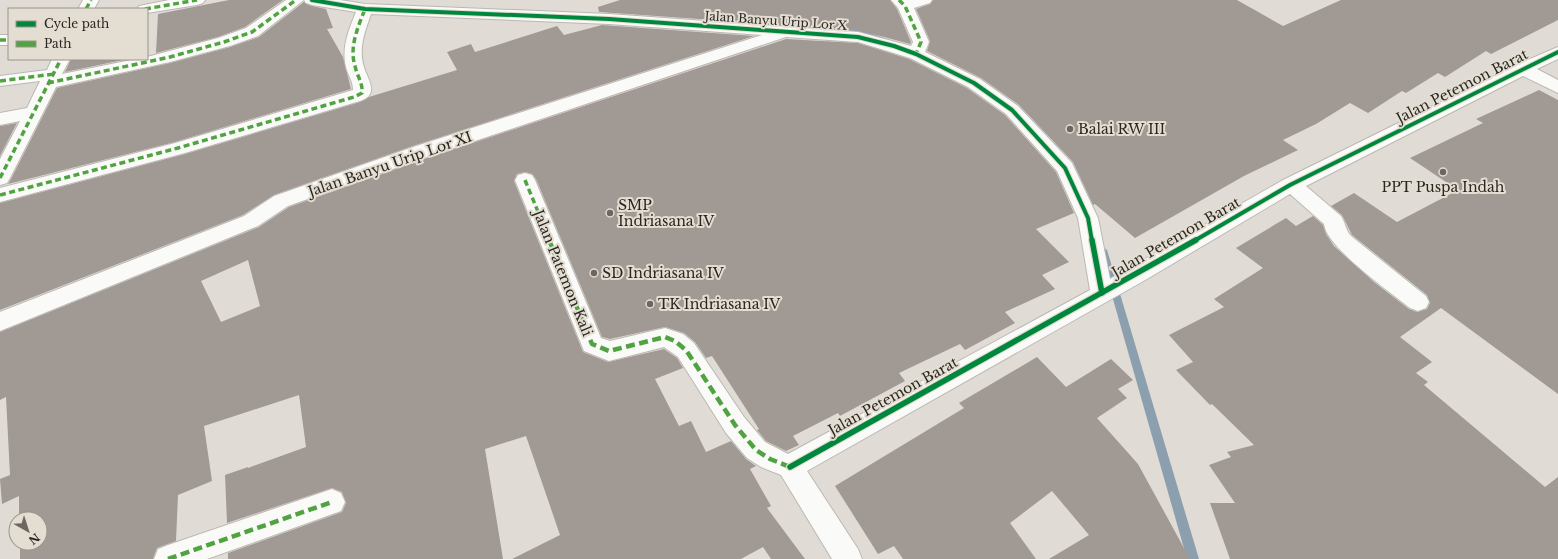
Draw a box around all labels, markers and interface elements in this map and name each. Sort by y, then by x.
legend [8,8,148,60]
street label: Jalan Banyu Urip Lor X [702,8,848,33]
text: Cycle path [44,16,109,31]
text: Path [44,36,72,51]
street label: Jalan Petemon Barat [1391,45,1531,128]
place label: Balai RW III [1078,120,1166,138]
marker: Balai RW III [1065,124,1075,134]
street label: Jalan Banyu Urip Lor XI [304,127,475,201]
marker: PPT Puspa Indah [1438,167,1448,177]
place label: PPT Puspa Indah [1382,178,1505,196]
street label: Jalan Petemon Barat [1107,193,1244,282]
place label: SMP Indriasana IV [618,196,715,230]
street label: Jalan Patemon Kali [529,205,597,339]
marker: SMP Indriasana IV [605,208,615,218]
place label: SD Indriasana IV [602,264,725,282]
marker: SD Indriasana IV [589,268,599,278]
place label: TK Indriasana IV [658,295,781,313]
marker: TK Indriasana IV [645,299,655,309]
street label: Jalan Petemon Barat [823,353,962,440]
north arrow [8,511,48,551]
text: N [25,530,43,548]

